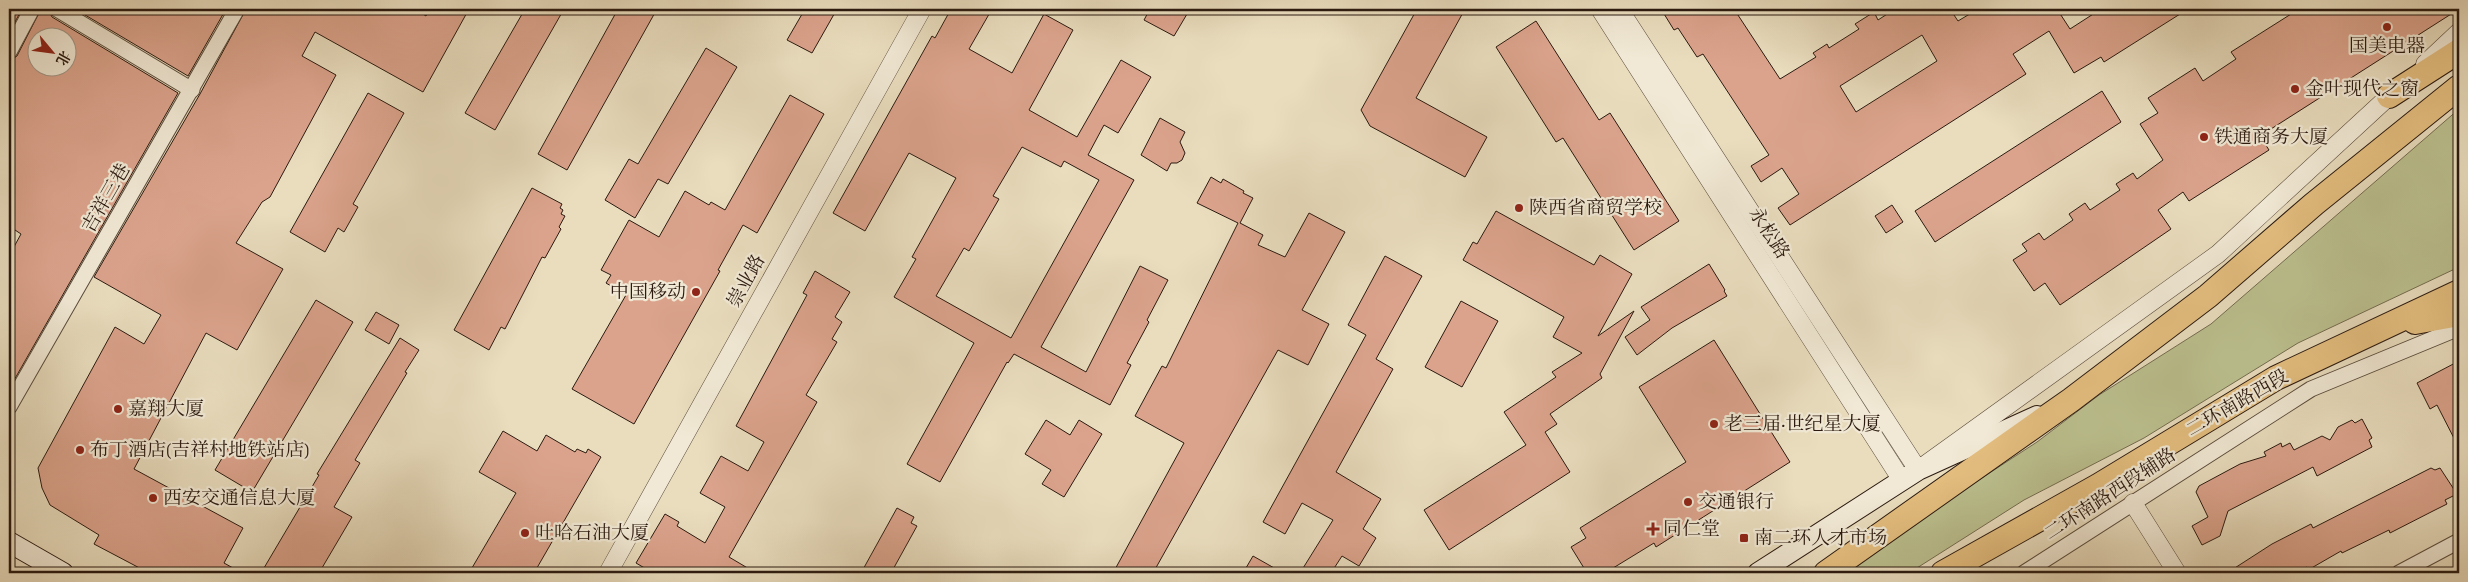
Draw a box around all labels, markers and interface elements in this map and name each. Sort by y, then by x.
marker: 国美电器 [2381,21,2393,33]
north arrow [28,28,78,78]
place label: 国美电器 [2349,33,2425,59]
text: 北 [51,47,75,69]
place label: 金叶现代之窗 [2305,76,2419,102]
marker: 金叶现代之窗 [2289,83,2301,95]
place label: 铁通商务大厦 [2214,124,2328,150]
marker: 铁通商务大厦 [2198,131,2210,143]
street label: 吉祥三巷 [76,159,136,237]
place label: 陕西省商贸学校 [1529,195,1662,221]
marker: 陕西省商贸学校 [1513,202,1525,214]
street label: 永松路 [1743,202,1795,264]
street label: 崇业路 [721,250,771,312]
place label: 中国移动 [610,279,686,305]
marker: 中国移动 [690,286,702,298]
street label: 二环南路西段 [2181,363,2293,443]
place label: 嘉翔大厦 [128,396,204,422]
marker: 嘉翔大厦 [112,403,124,415]
place label: 老三届·世纪星大厦 [1724,411,1881,437]
marker: 老三届·世纪星大厦 [1708,418,1720,430]
place label: 布丁酒店(吉祥村地铁站店) [90,437,309,463]
street label: 二环南路西段辅路 [2039,442,2181,546]
marker: 布丁酒店(吉祥村地铁站店) [74,444,86,456]
place label: 西安交通信息大厦 [163,485,315,511]
place label: 交通银行 [1698,489,1774,515]
marker: 西安交通信息大厦 [147,492,159,504]
marker: 交通银行 [1682,496,1694,508]
place label: 同仁堂 [1663,516,1720,542]
place label: 吐哈石油大厦 [535,520,649,546]
marker: 同仁堂 [1647,523,1659,535]
place label: 南二环人才市场 [1754,525,1887,551]
marker: 吐哈石油大厦 [519,527,531,539]
marker: 南二环人才市场 [1738,532,1750,544]

